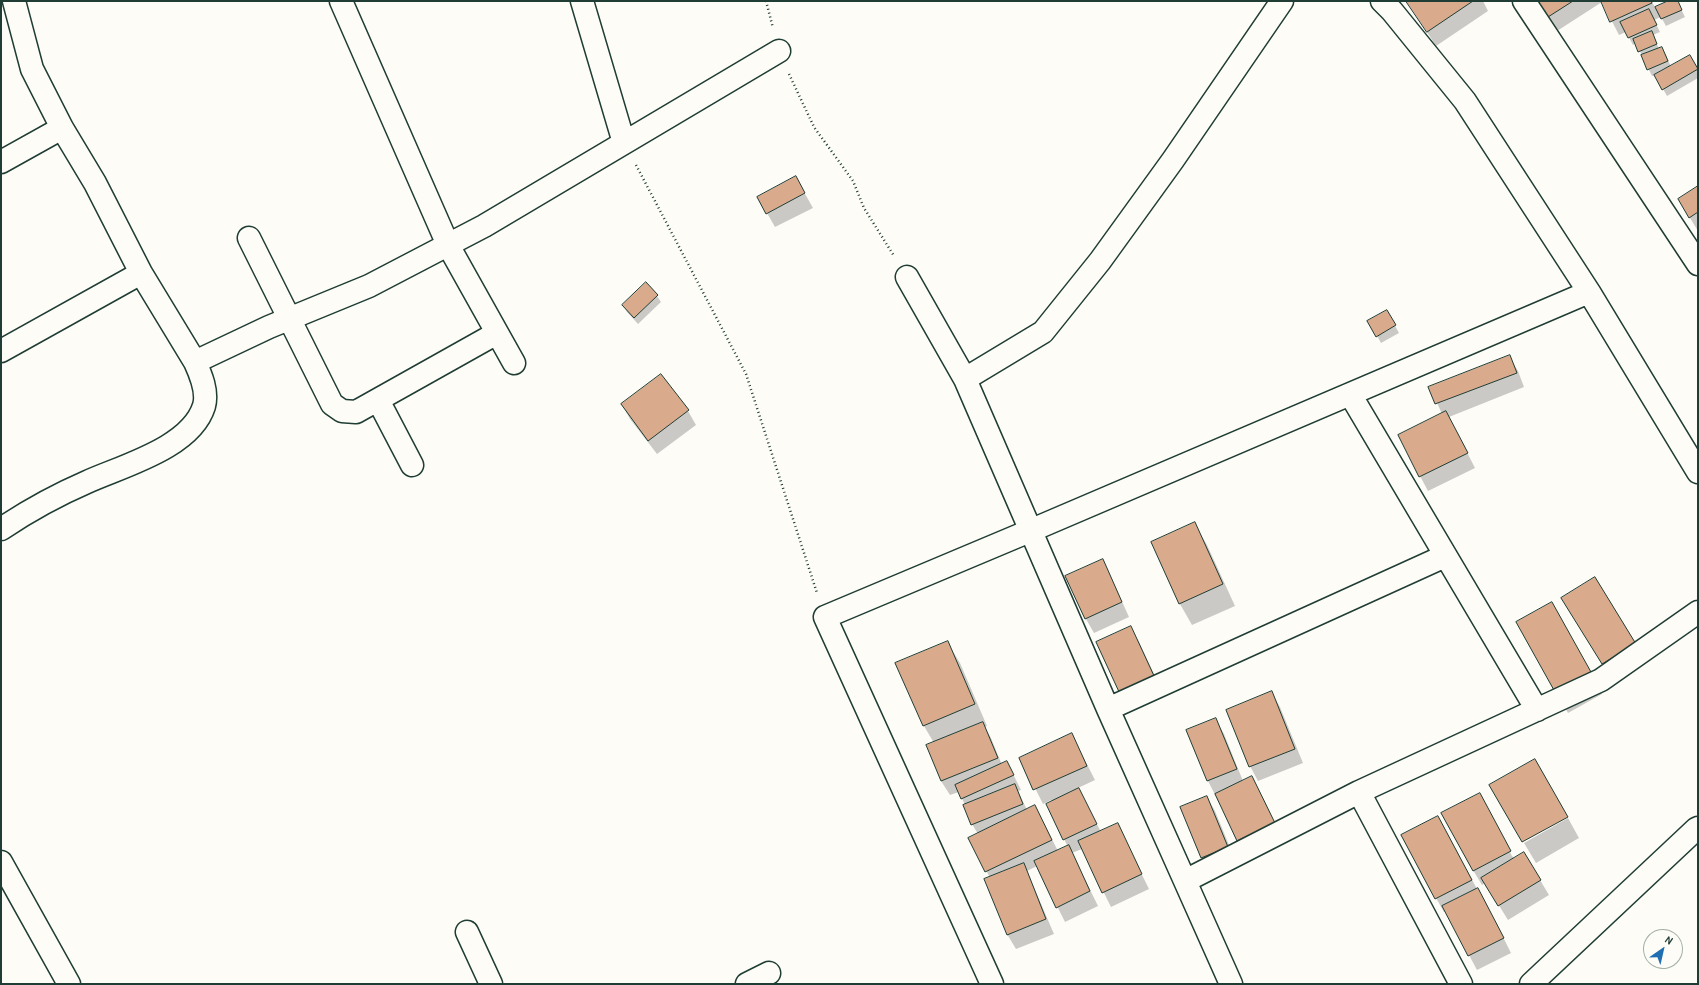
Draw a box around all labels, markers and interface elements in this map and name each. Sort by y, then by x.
north arrow [1643,929,1683,969]
text: N [1663,932,1675,947]

